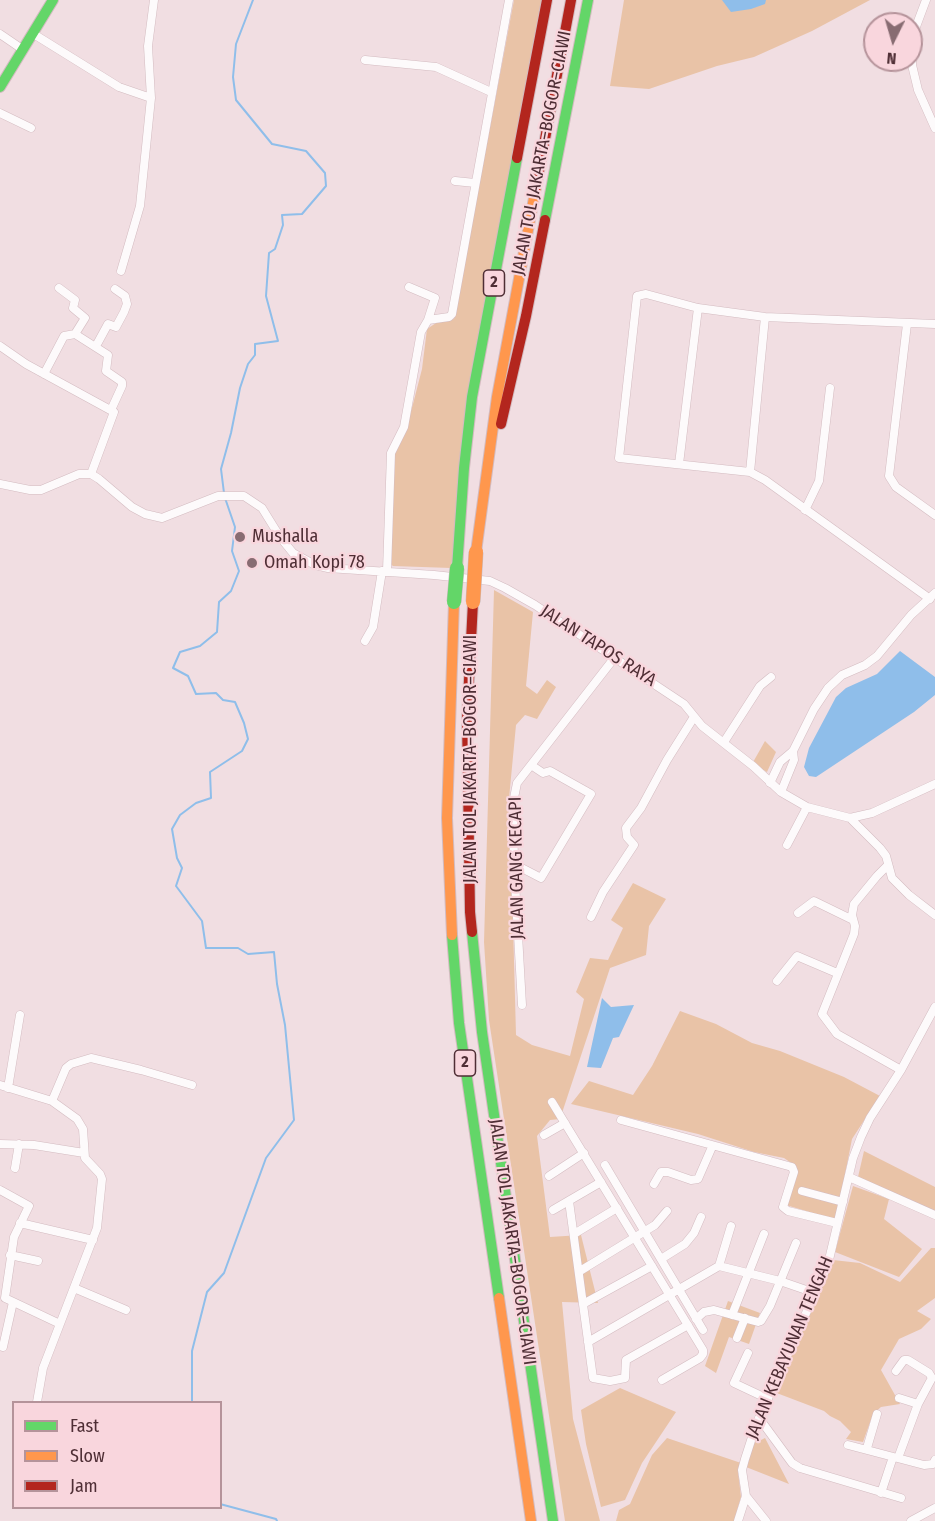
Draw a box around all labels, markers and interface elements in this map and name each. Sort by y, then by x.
north arrow [863,12,923,72]
street label: JALAN TOL JAKARTA–BOGOR–CIAWI [508,29,576,277]
text: N [886,49,897,68]
road number: 2 [484,270,504,296]
place label: Mushalla [252,526,318,548]
marker: Mushalla [233,530,247,544]
place label: Omah Kopi 78 [264,552,365,574]
marker: Omah Kopi 78 [245,556,259,570]
street label: JALAN TAPOS RAYA [536,601,660,691]
street label: JALAN TOL JAKARTA–BOGOR–CIAWI [460,635,482,883]
street label: JALAN GANG KECAPI [505,796,529,940]
road number: 2 [454,1050,476,1076]
street label: JALAN TOL JAKARTA–BOGOR–CIAWI [484,1117,540,1367]
street label: JALAN KEBAYUNAN TENGAH [742,1253,838,1443]
legend [12,1401,222,1509]
text: Fast [70,1415,99,1437]
text: Slow [70,1445,105,1467]
text: Jam [70,1475,98,1497]

